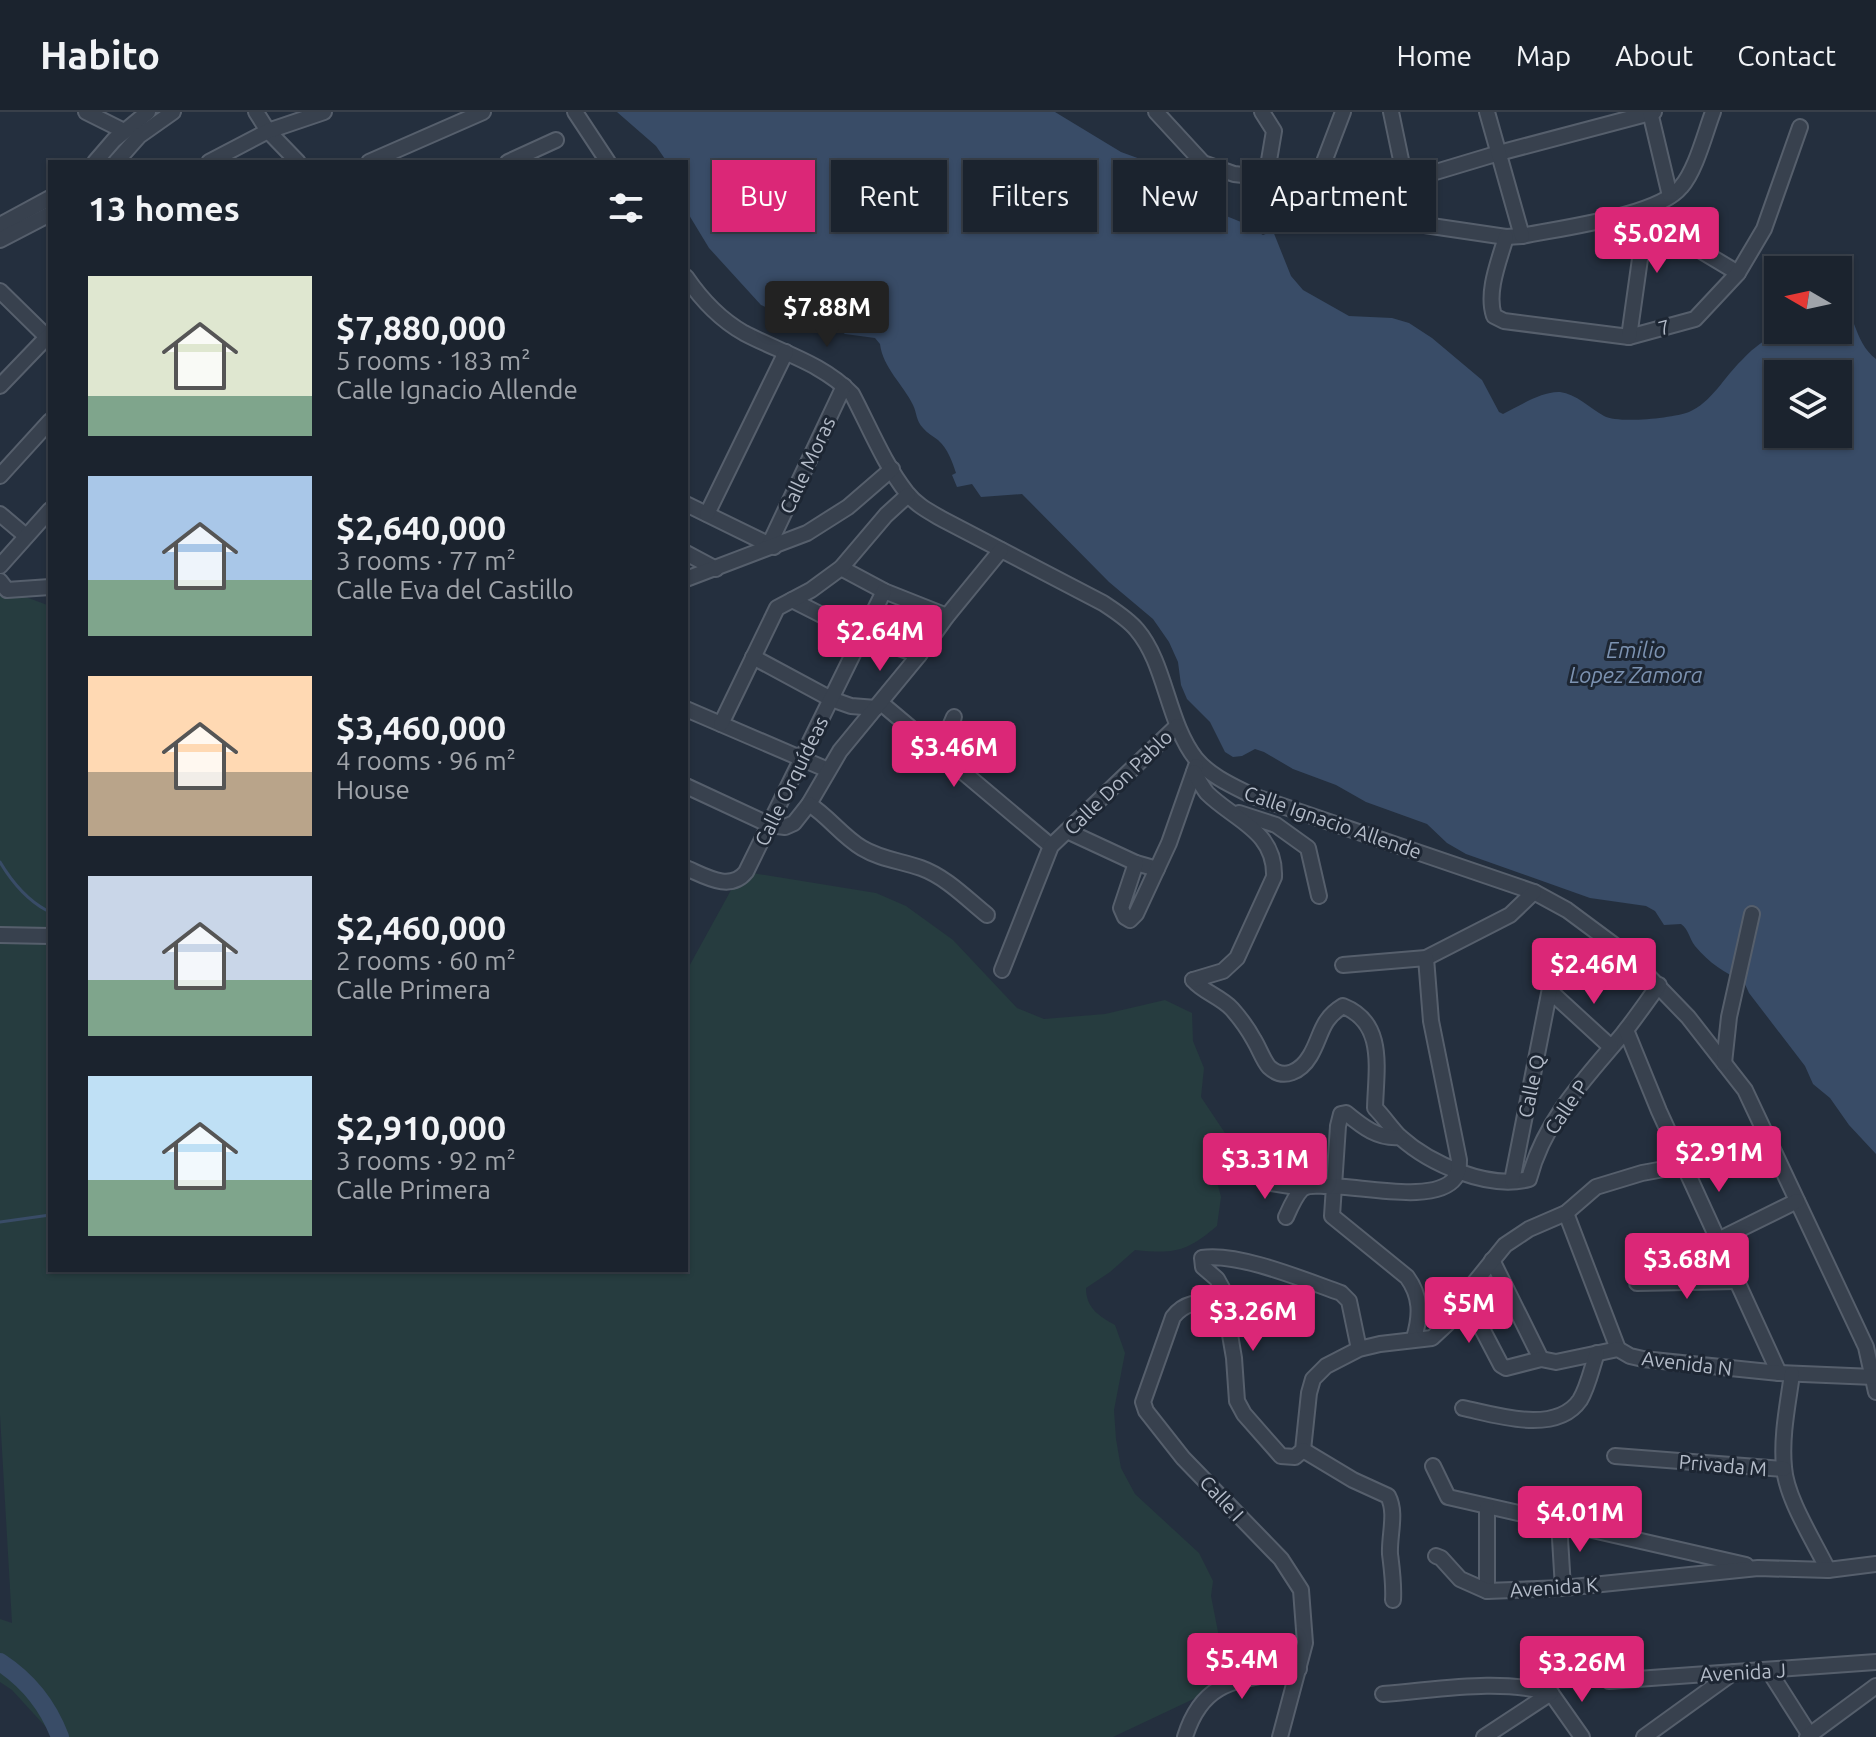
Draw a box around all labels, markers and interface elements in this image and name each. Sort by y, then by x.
text: Habito [40,34,160,76]
text: Home [1397,40,1472,71]
text: Map [1516,40,1571,71]
text: About [1615,40,1693,71]
text: Contact [1737,40,1836,71]
chip: Buy [712,160,815,232]
chip: Rent [831,160,947,232]
chip: Filters [963,160,1097,232]
chip: New [1113,160,1226,232]
chip: Apartment [1242,160,1436,232]
icon: filters [604,186,648,230]
text: 13 homes [88,189,240,227]
pin: $5.02M [1592,207,1722,275]
text: $5.02M [1613,218,1701,247]
north arrow [1764,256,1852,344]
map controls [1764,256,1852,448]
pin: $7.88M [762,281,892,349]
text: $7.88M [783,292,871,321]
icon: home [152,308,248,404]
text: $7,880,000 [336,308,506,346]
street label: 7 [1656,314,1672,340]
text: 5 rooms · 183 m² [336,346,531,375]
button: layers [1764,360,1852,448]
text: Calle Ignacio Allende [336,375,578,404]
street label: Calle Moras [775,413,839,517]
icon: home [152,508,248,604]
text: $2,640,000 [336,508,506,546]
text: 3 rooms · 77 m² [336,546,516,575]
text: Calle Eva del Castillo [336,575,574,604]
pin: $2.64M [815,605,945,673]
text: $2.64M [836,616,924,645]
water label: Emilio Lopez Zamora [1569,637,1703,687]
icon: home [152,708,248,804]
text: $3,460,000 [336,708,506,746]
street label: Calle Orquídeas [750,712,832,850]
pin: $3.46M [889,721,1019,789]
street label: Calle Don Pablo [1059,725,1177,839]
text: $3.46M [910,732,998,761]
text: 4 rooms · 96 m² [336,746,516,775]
text: House [336,775,410,804]
street label: Calle Ignacio Allende [1241,781,1425,863]
icon: home [152,908,248,1004]
text: $2,460,000 [336,908,506,946]
pin: $2.46M [1529,938,1659,1006]
text: 2 rooms · 60 m² [336,946,516,975]
text: $2.46M [1550,949,1638,978]
text: Calle Primera [336,975,491,1004]
street label: Calle Q [1513,1052,1549,1120]
street label: Calle P [1540,1075,1593,1139]
icon: home [152,1108,248,1204]
text: $2,910,000 [336,1108,506,1146]
pin: $2.91M [1654,1126,1784,1194]
pin: $3.31M [1200,1133,1330,1201]
text: $2.91M [1675,1137,1763,1166]
text: $3.31M [1221,1144,1309,1173]
text: 3 rooms · 92 m² [336,1146,516,1175]
text: Calle Primera [336,1175,491,1204]
pin: $3.68M [1622,1233,1752,1301]
text: $3.68M [1643,1244,1731,1273]
pin: $5M [1430,1277,1508,1345]
pin: $3.26M [1188,1285,1318,1353]
text: $5M [1443,1288,1495,1317]
text: $3.26M [1209,1296,1297,1325]
street label: Avenida N [1641,1346,1733,1380]
street label: Privada M [1678,1450,1768,1480]
street label: Calle I [1195,1470,1249,1526]
pin: $4.01M [1515,1486,1645,1554]
text: $4.01M [1536,1497,1624,1526]
street label: Avenida K [1509,1572,1599,1602]
pin: $5.4M [1186,1633,1298,1701]
pin: $3.26M [1517,1636,1647,1704]
text: $5.4M [1205,1644,1279,1673]
text: $3.26M [1538,1647,1626,1676]
street label: Avenida J [1699,1658,1787,1686]

